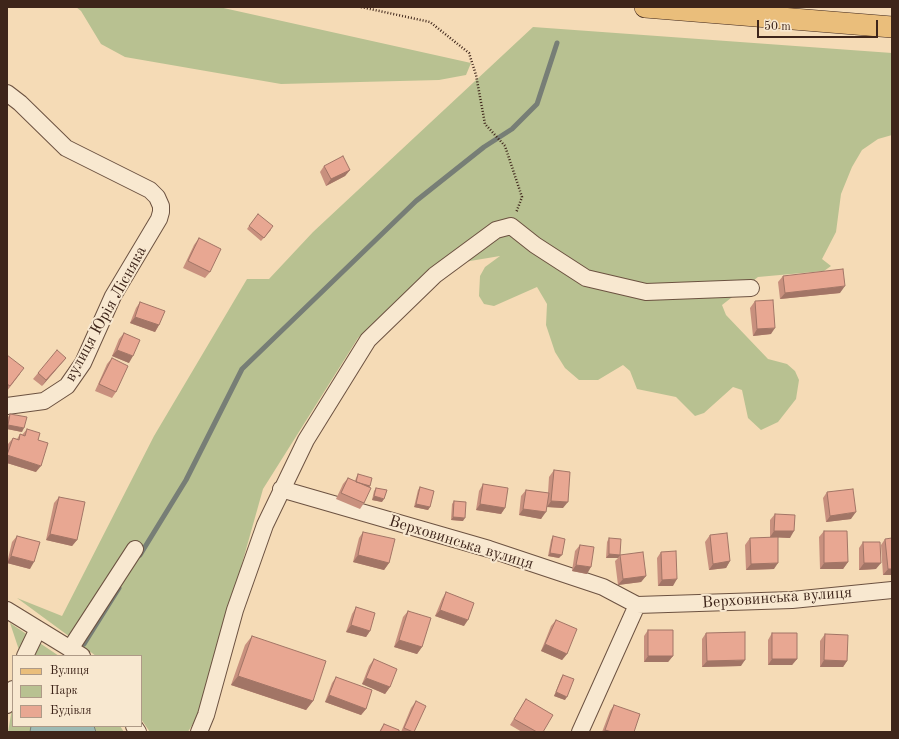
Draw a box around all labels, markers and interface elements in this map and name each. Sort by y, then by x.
scale bar [759,12,880,38]
text: 50 m [764,21,791,33]
street label: вулиця Юрія Лісняка [61,243,151,385]
street label: Верховинська вулиця [386,512,536,574]
street label: Верховинська вулиця [701,583,853,613]
legend [12,655,142,727]
text: Вулиця [50,665,89,677]
text: Парк [50,685,78,697]
text: Будівля [50,705,92,717]

